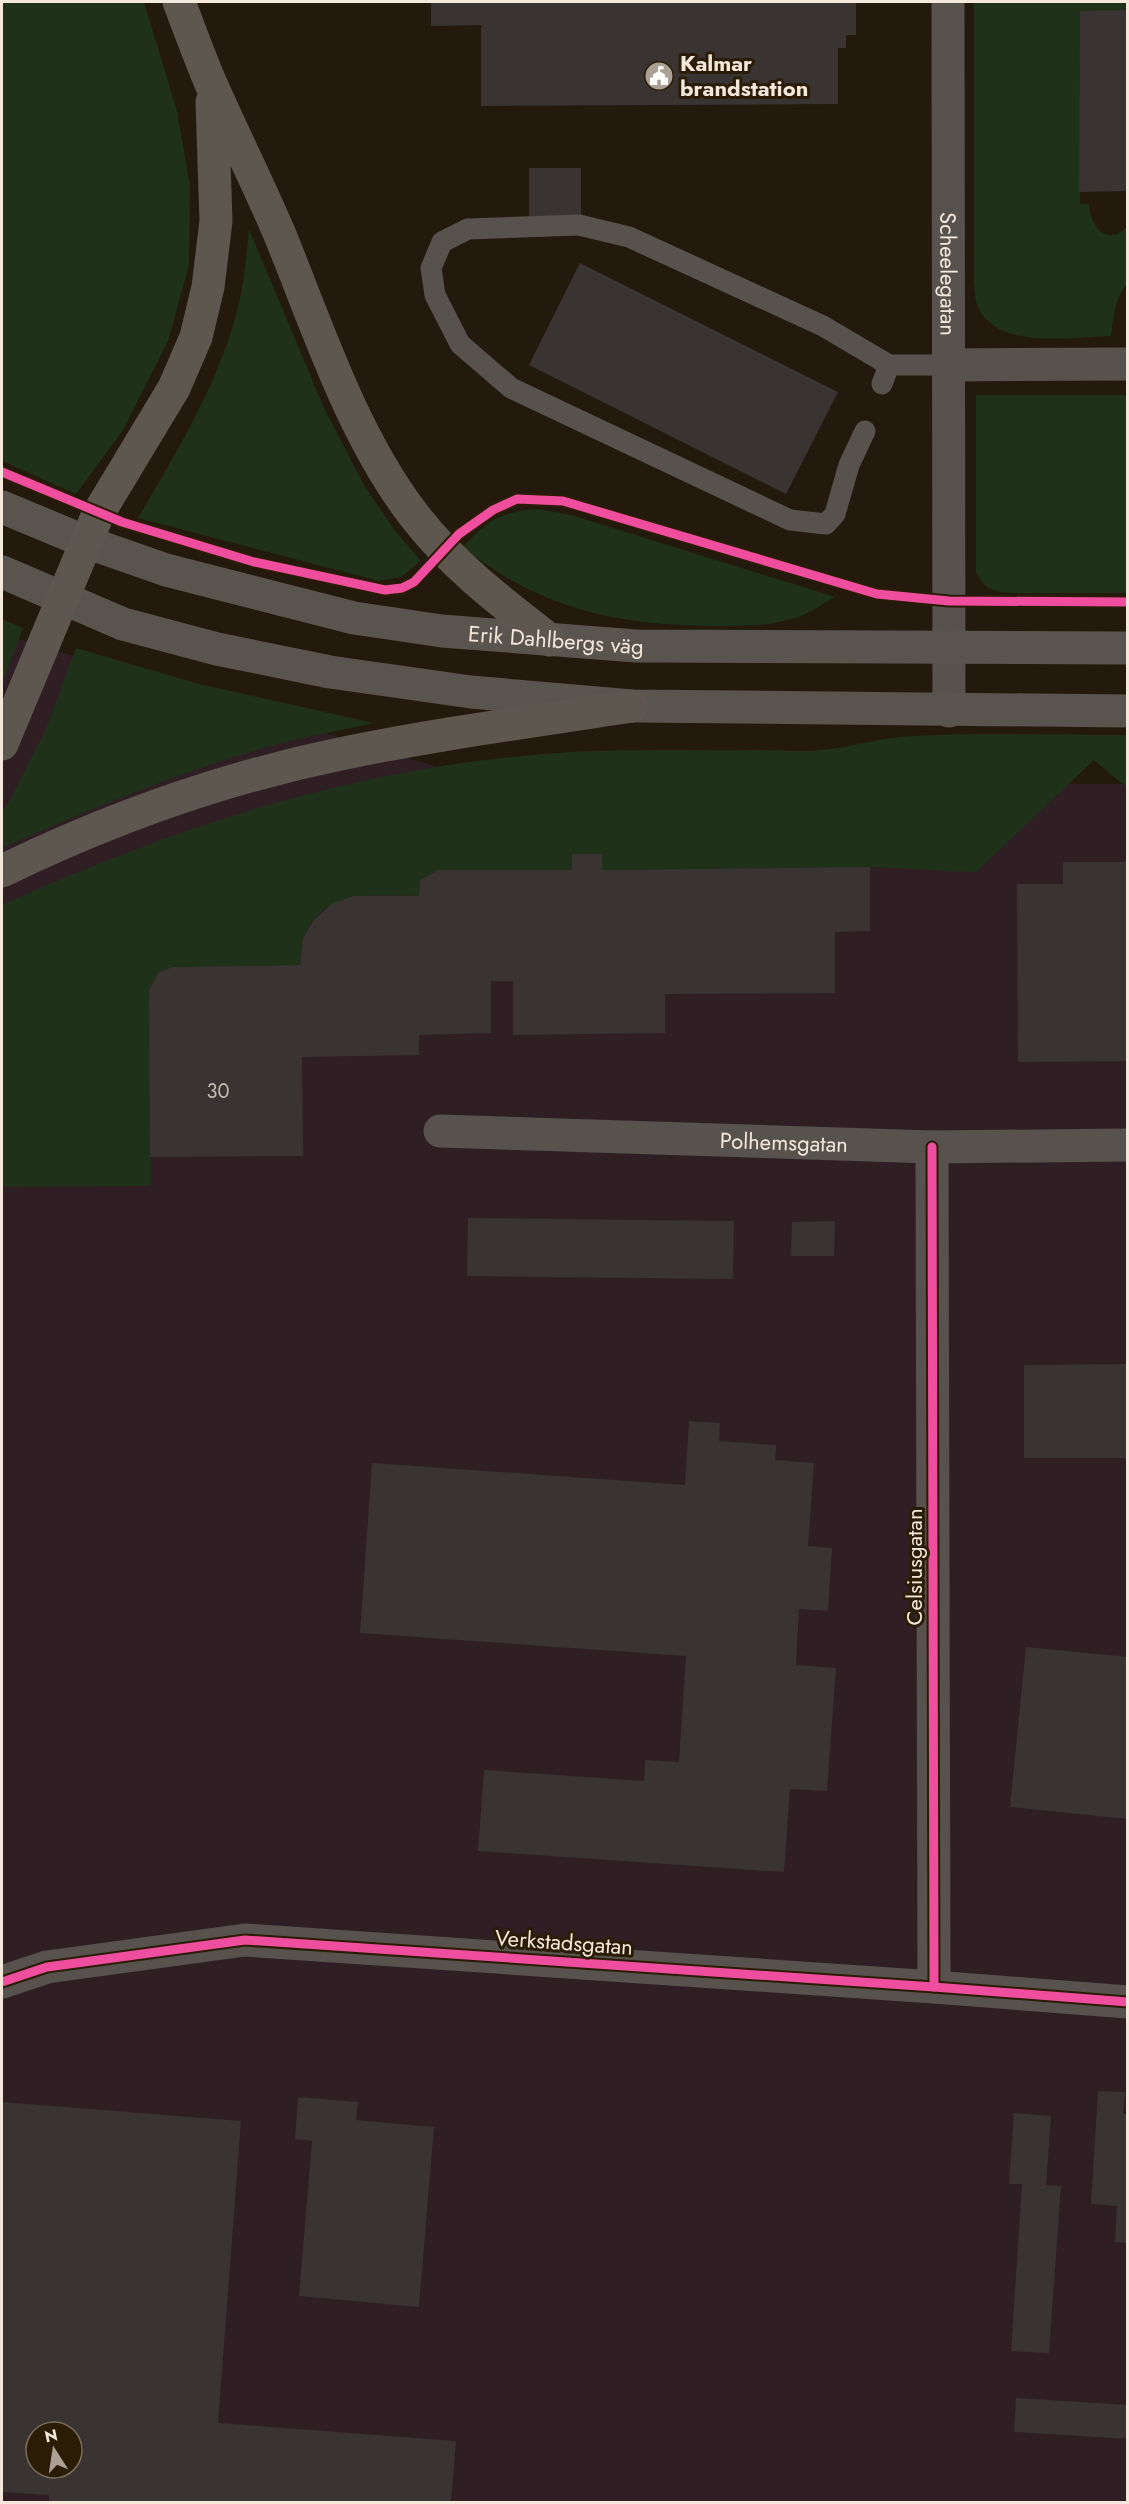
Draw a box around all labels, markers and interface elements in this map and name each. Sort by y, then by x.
place label: Kalmar brandstation [680,47,808,104]
public building icon: Kalmar brandstation [643,60,675,92]
street label: Scheelegatan [932,212,964,336]
street label: Erik Dahlbergs väg [467,617,644,662]
house number: 30 [207,1077,229,1106]
street label: Polhemsgatan [719,1124,848,1160]
street label: Celsiusgatan [898,1509,930,1626]
street label: Verkstadsgatan [494,1921,634,1963]
north arrow [24,2420,84,2480]
text: N [42,2423,60,2448]

